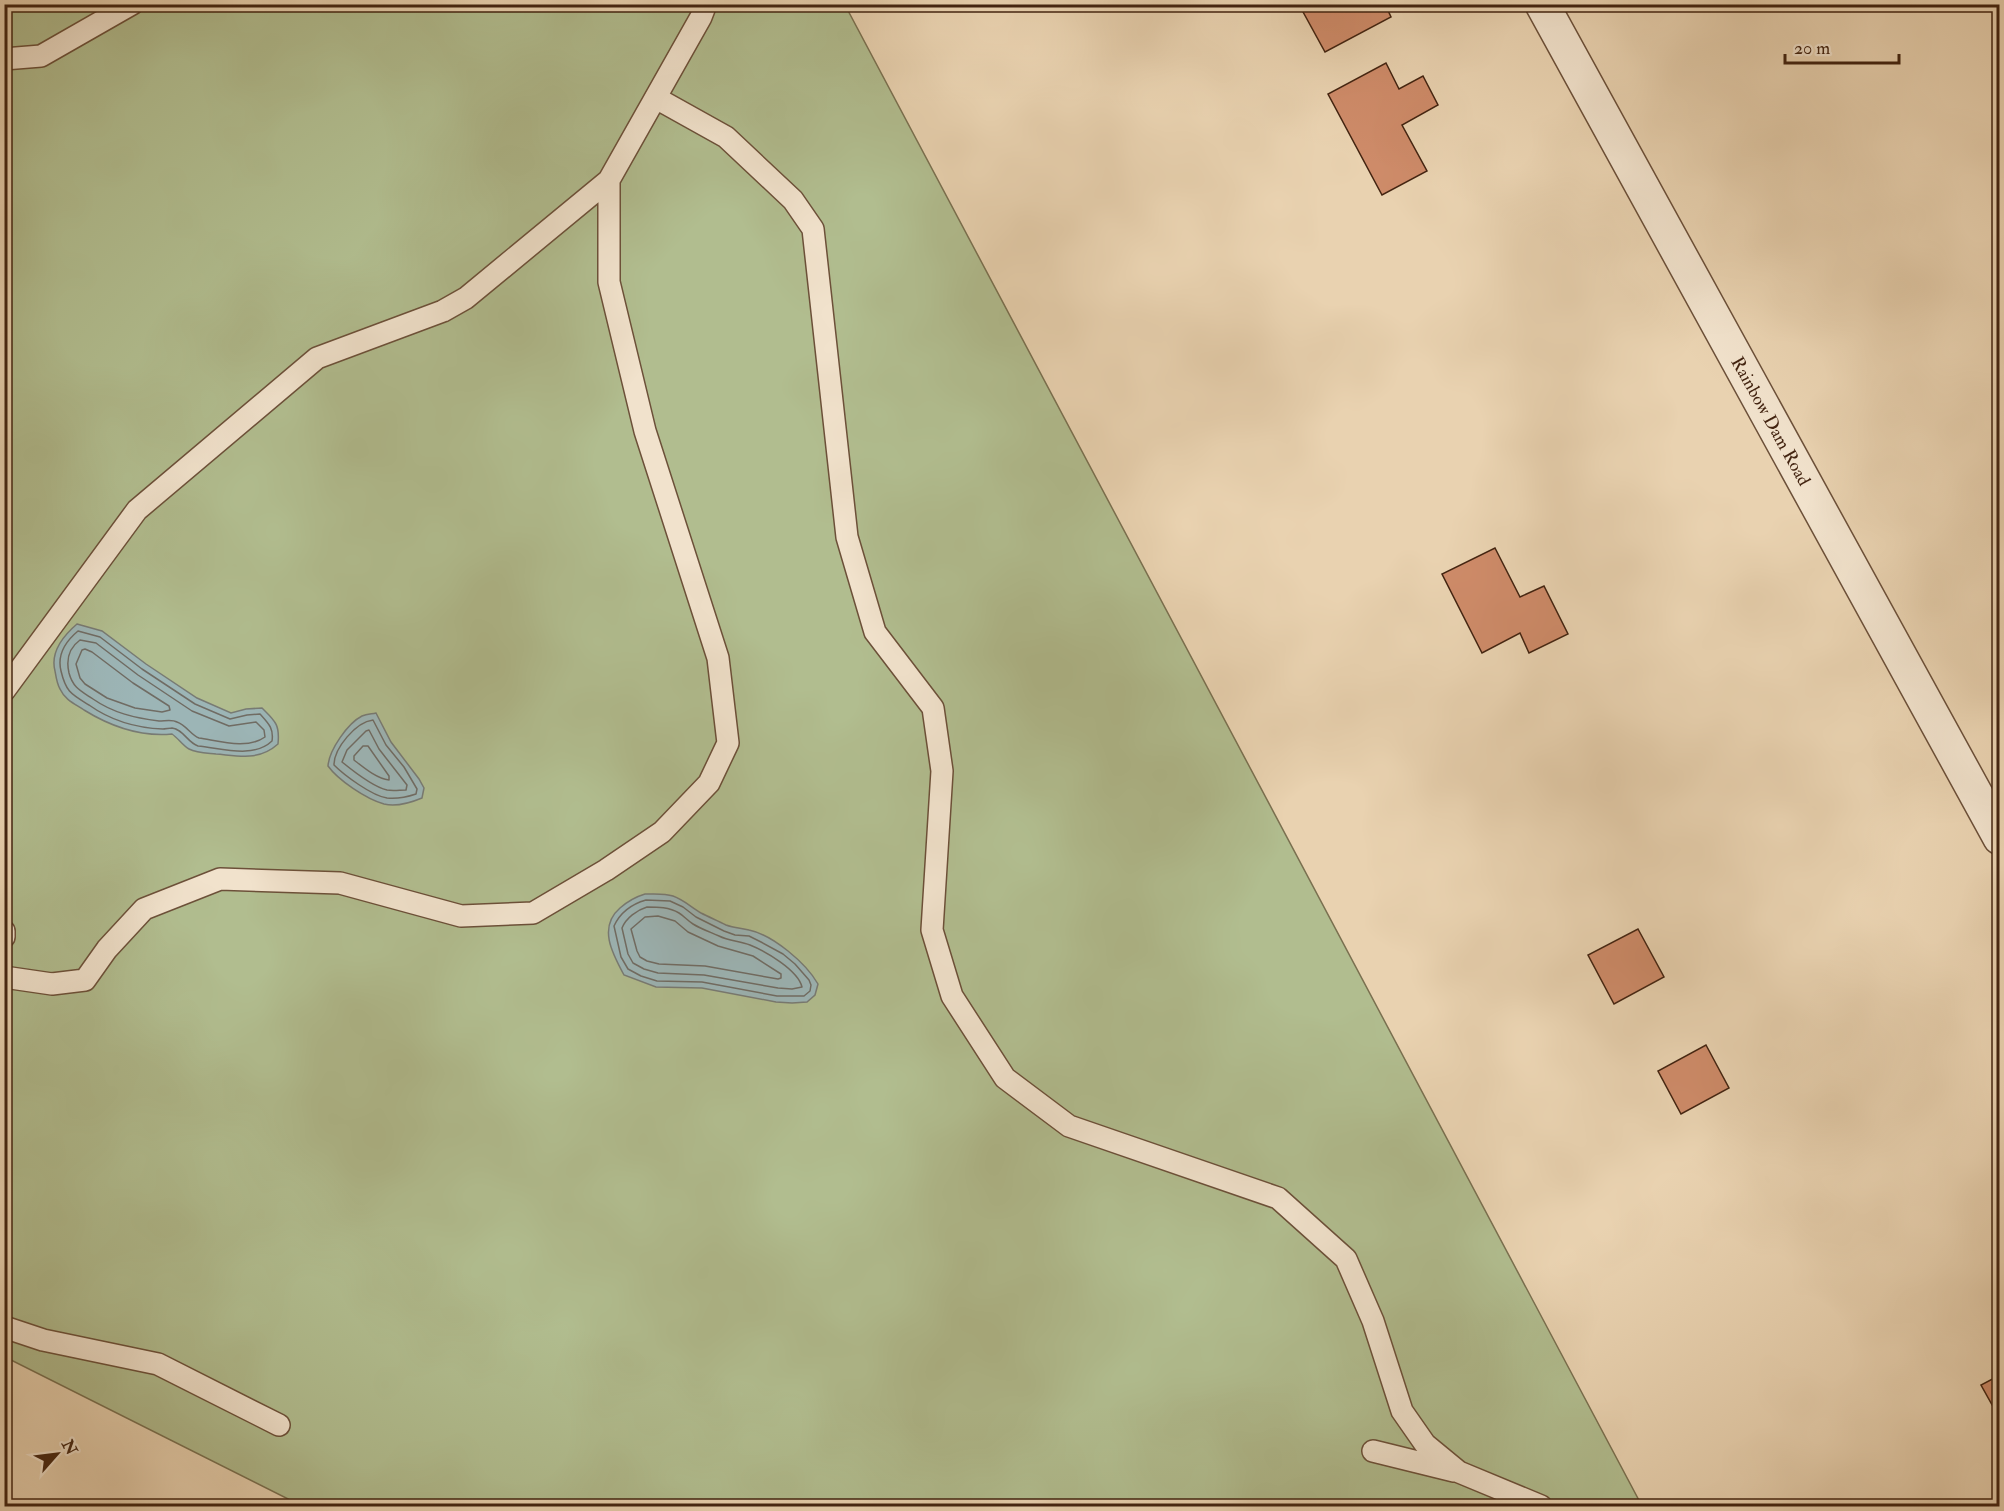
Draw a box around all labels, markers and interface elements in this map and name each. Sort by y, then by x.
scale bar [1785,27,1899,65]
text: 20 m [1794,37,1830,60]
street label: Rainbow Dam Road [1726,353,1816,490]
north arrow [27,1424,87,1484]
text: N [57,1436,82,1459]

